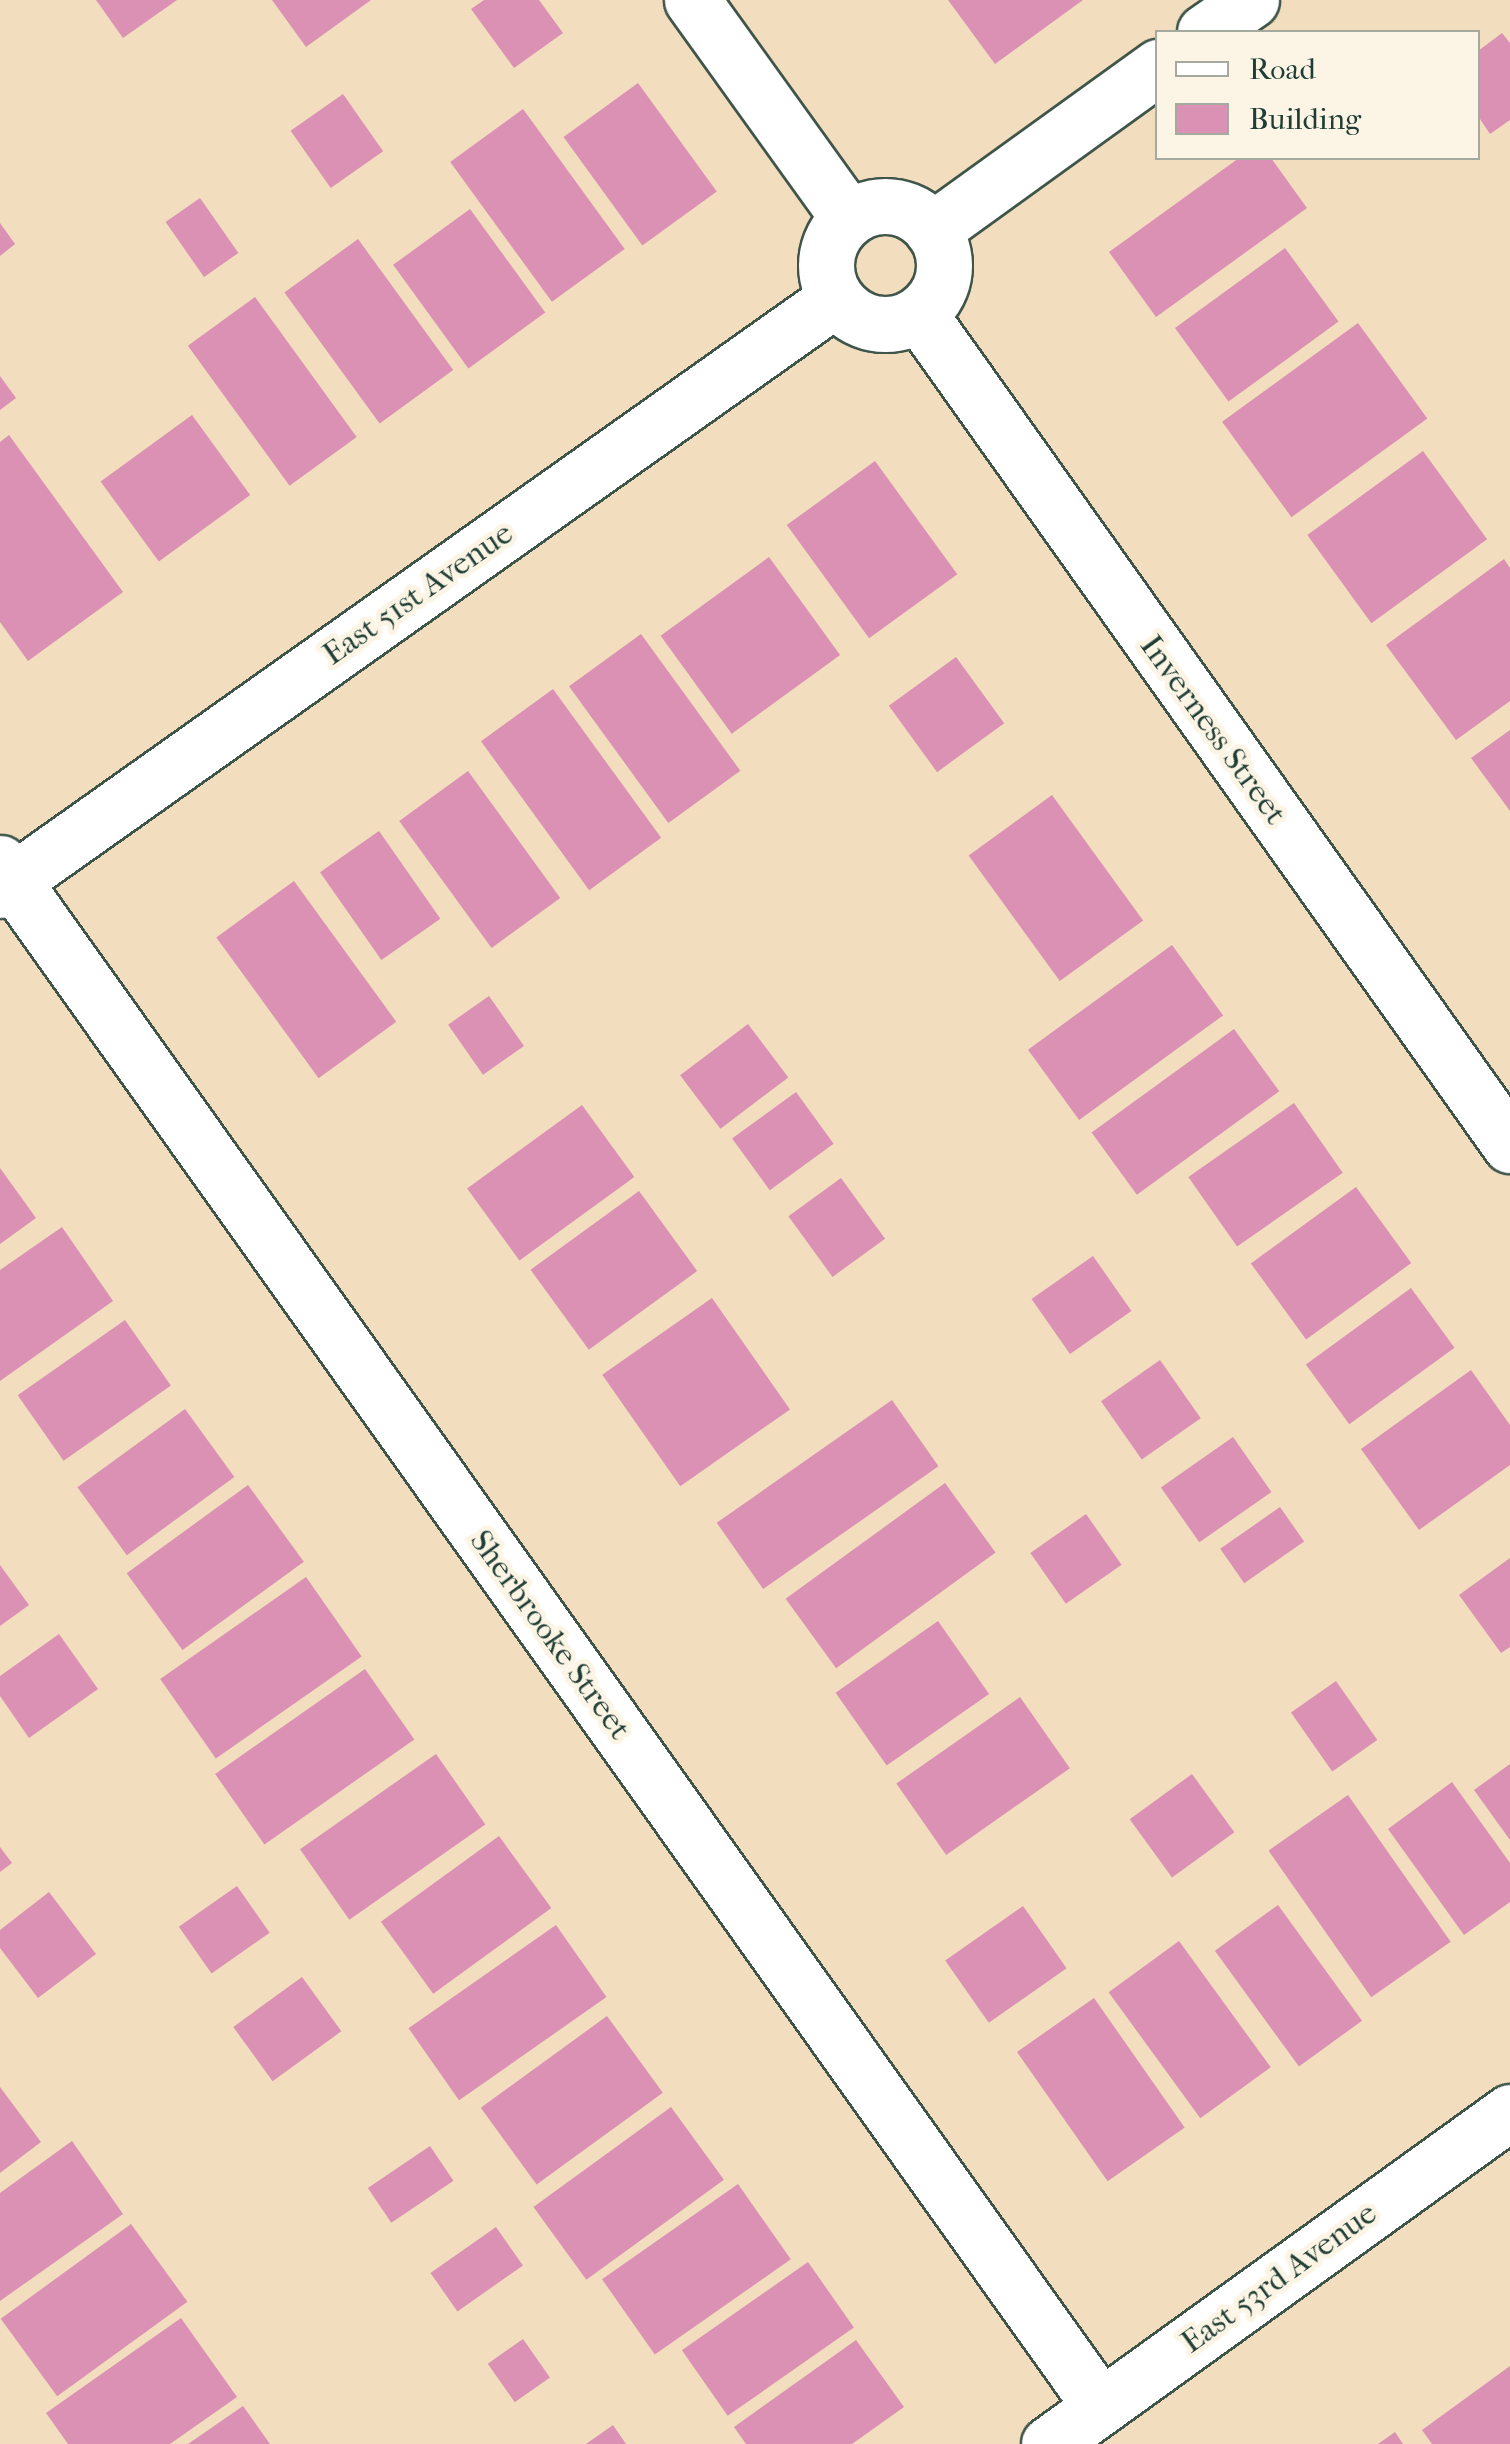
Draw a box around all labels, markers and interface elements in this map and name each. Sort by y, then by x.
legend [1155,30,1480,160]
text: Road [1249,52,1316,87]
text: Building [1249,102,1361,137]
street label: East 51st Avenue [316,514,520,674]
street label: Inverness Street [1131,628,1295,832]
street label: Sherbrooke Street [461,1523,639,1747]
street label: East 53rd Avenue [1174,2194,1384,2362]

